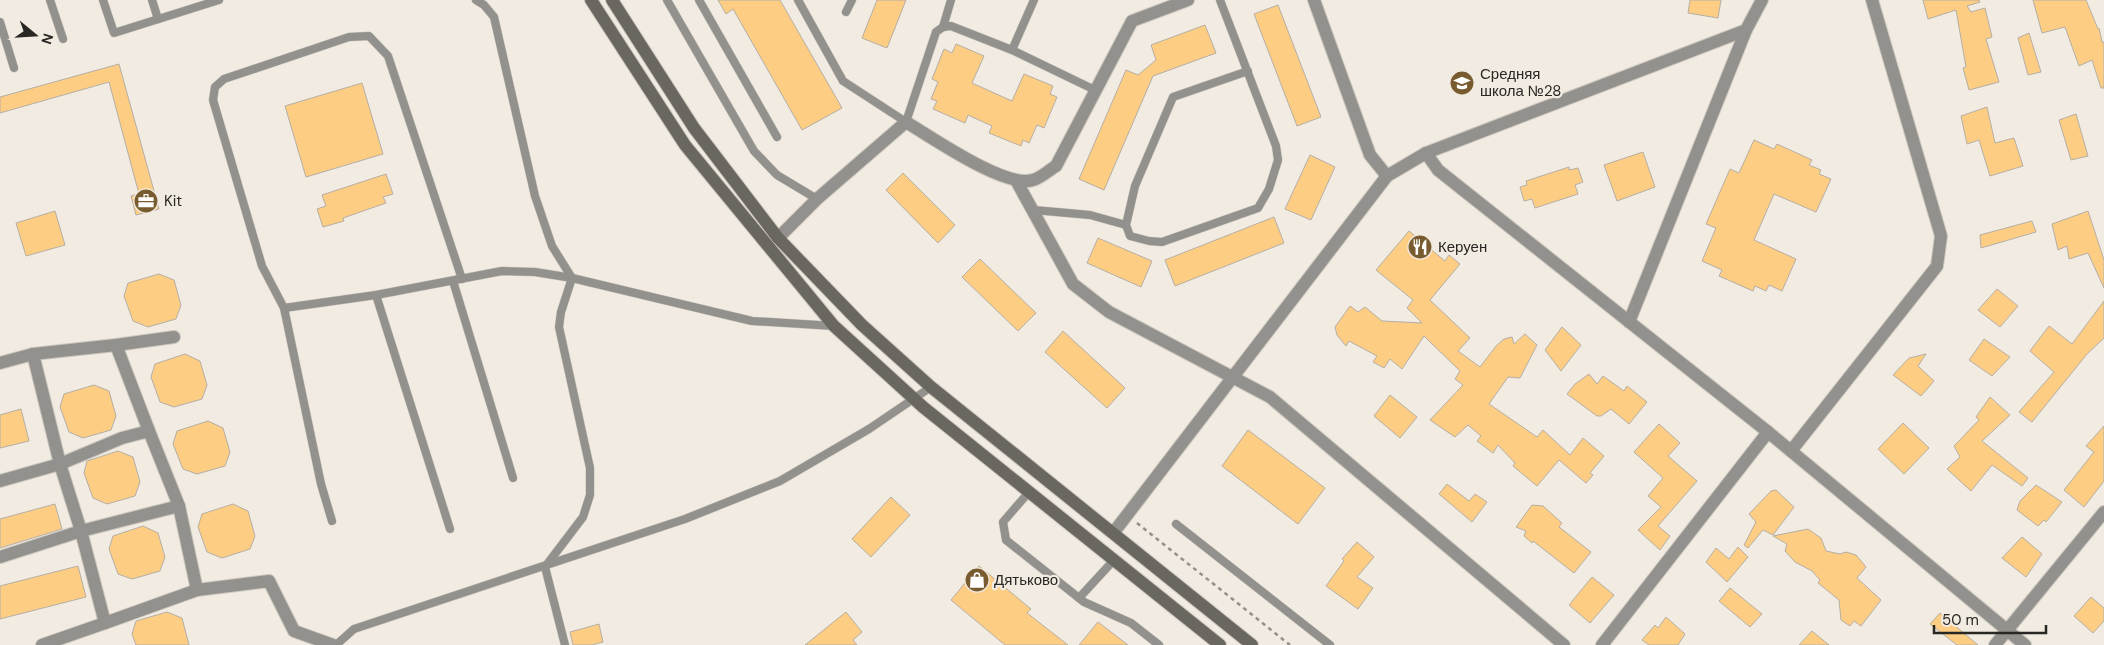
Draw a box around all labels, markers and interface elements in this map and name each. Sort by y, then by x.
north arrow [10,10,60,60]
text: N [37,31,58,47]
place label: Средняя школа №28 [1480,64,1561,101]
school or university icon: Средняя школа №28 [1449,70,1475,96]
office icon: Kit [133,188,159,214]
place label: Kit [164,191,182,211]
restaurant icon: Керуен [1407,234,1433,260]
place label: Керуен [1438,237,1487,257]
shop icon: Дятьково [964,567,990,593]
place label: Дятьково [994,570,1058,590]
scale bar [1934,602,2046,634]
text: 50 m [1942,610,1979,630]

